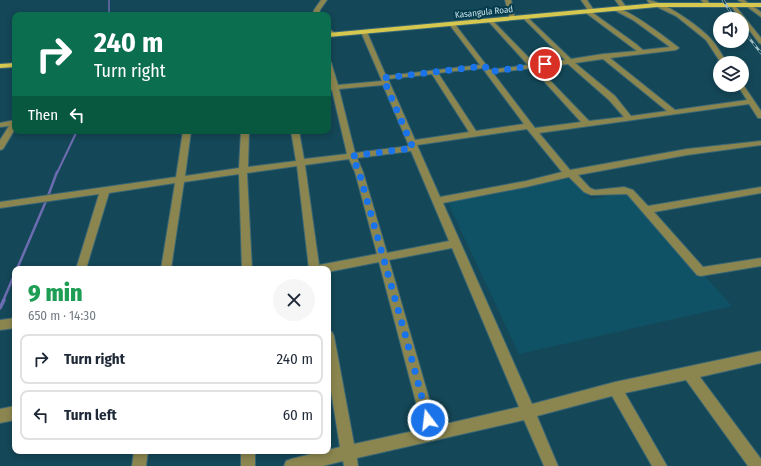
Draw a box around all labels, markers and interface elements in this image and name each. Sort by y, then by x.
street label: Kasangula Road [454,4,514,20]
map controls [713,12,749,92]
button: sound [713,12,749,48]
text: 240 m [94,26,163,59]
icon: right [28,28,80,80]
pin [528,47,562,81]
icon: arrive [534,53,556,75]
button: layers [713,56,749,92]
text: Turn right [94,60,166,82]
icon: left [66,104,88,126]
text: Then [28,106,58,124]
text: 9 min [28,279,83,307]
button: close [273,279,315,321]
text: 650 m · 14:30 [28,308,96,323]
icon: right [30,348,52,370]
text: Turn right [64,350,125,368]
text: 240 m [277,350,313,368]
position arrow [407,399,449,441]
icon: left [30,404,52,426]
text: Turn left [64,406,117,424]
text: 60 m [283,406,313,424]

